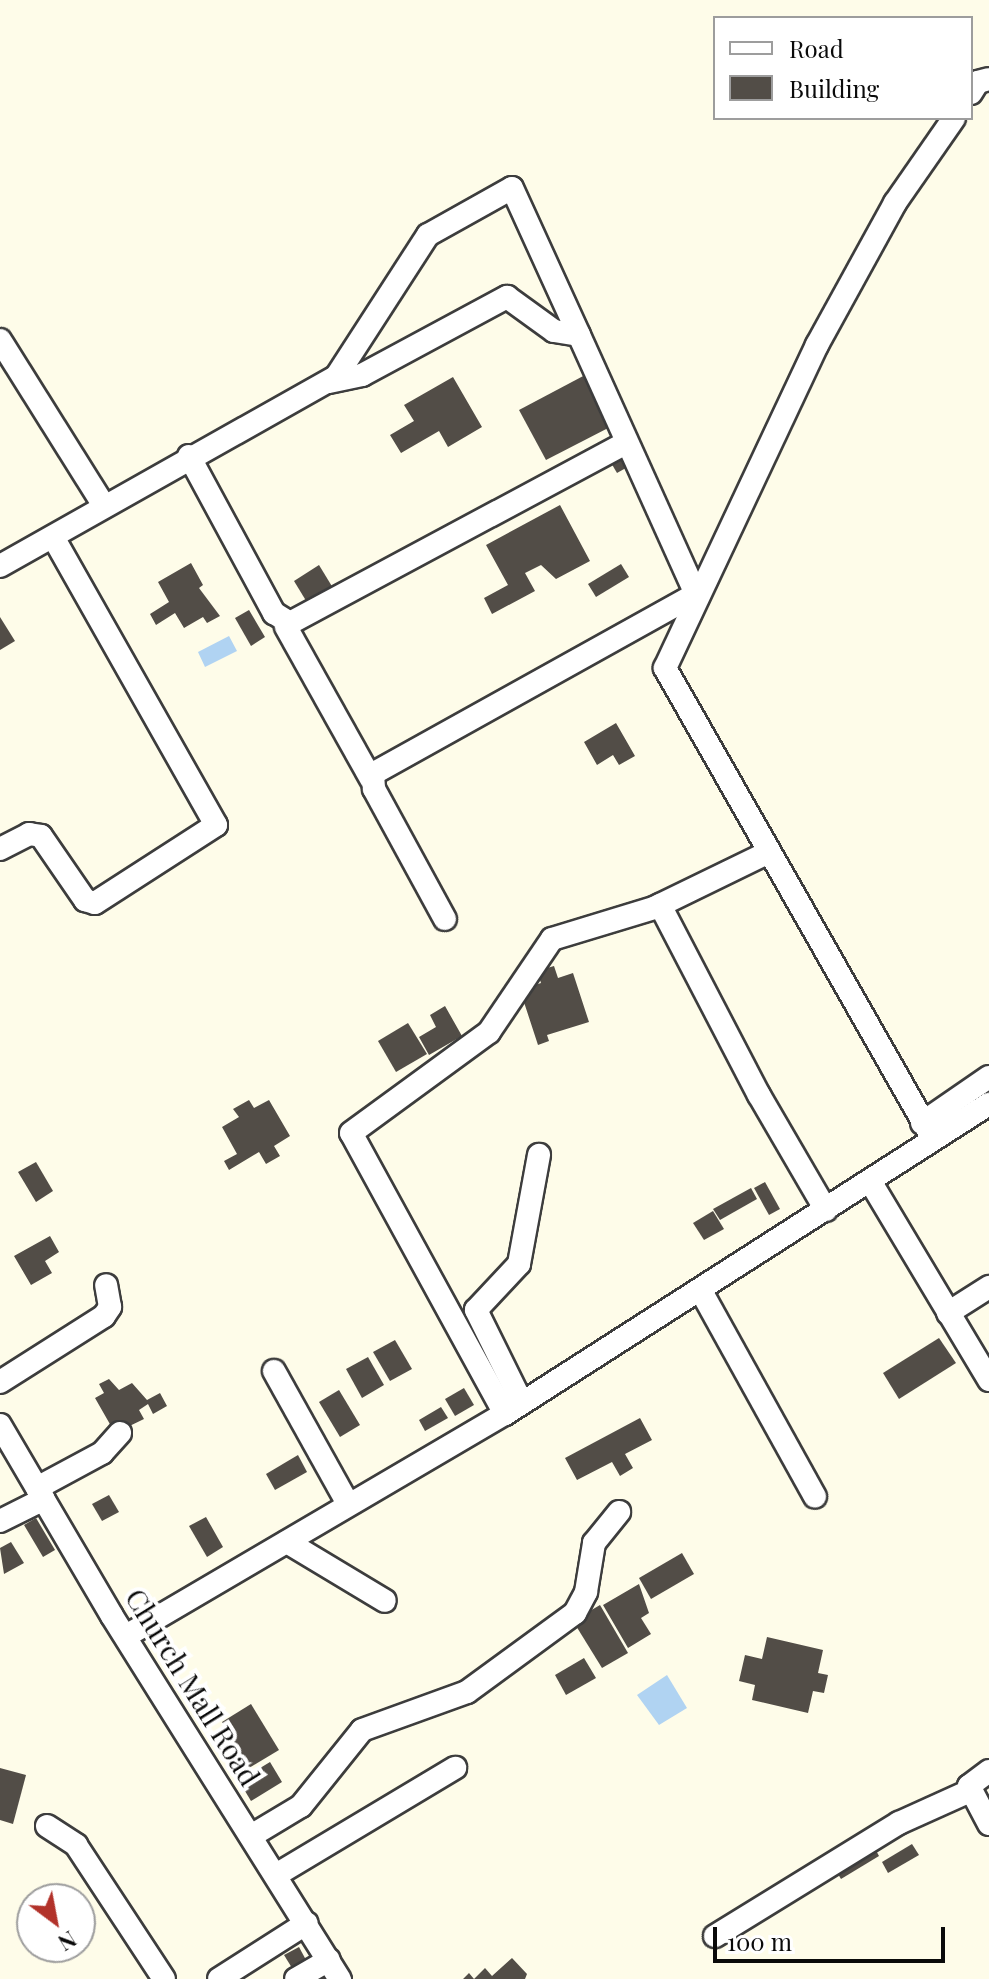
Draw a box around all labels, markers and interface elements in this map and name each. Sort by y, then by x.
legend [713,16,973,120]
text: Road [789,32,844,64]
text: Building [789,72,879,104]
street label: Church Mall Road [119,1582,267,1792]
north arrow [16,1883,96,1963]
scale bar [717,1911,949,1961]
text: N [53,1925,82,1959]
text: 100 m [727,1925,792,1957]

